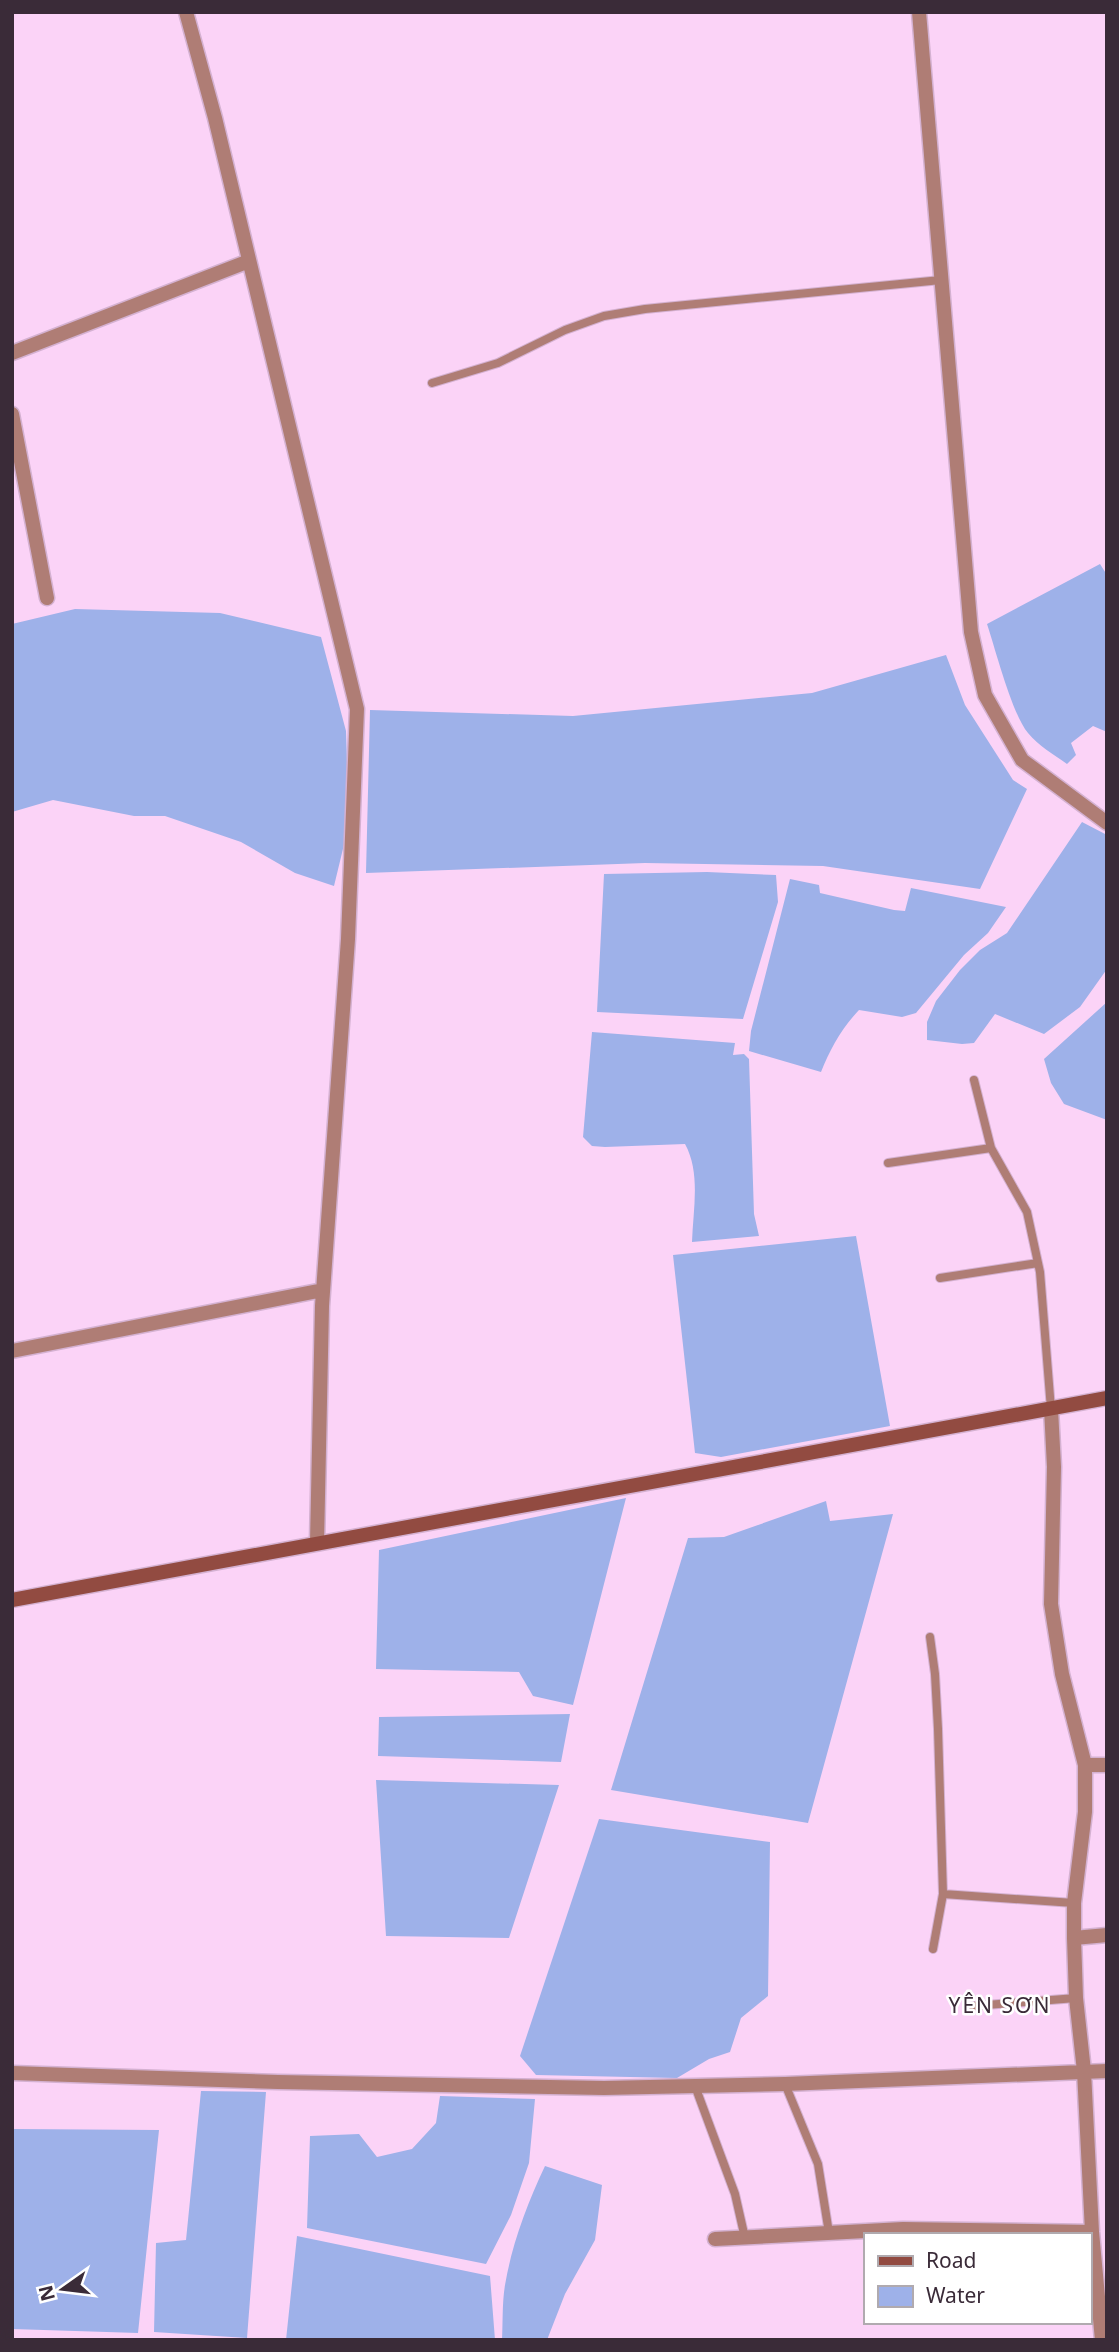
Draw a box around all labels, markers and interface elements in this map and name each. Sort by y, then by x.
district label: YÊN SƠN [949,1991,1051,2019]
legend [864,2233,1091,2324]
text: Road [926,2246,976,2274]
north arrow [28,2254,98,2324]
text: Water [926,2281,985,2309]
text: N [32,2282,61,2304]

